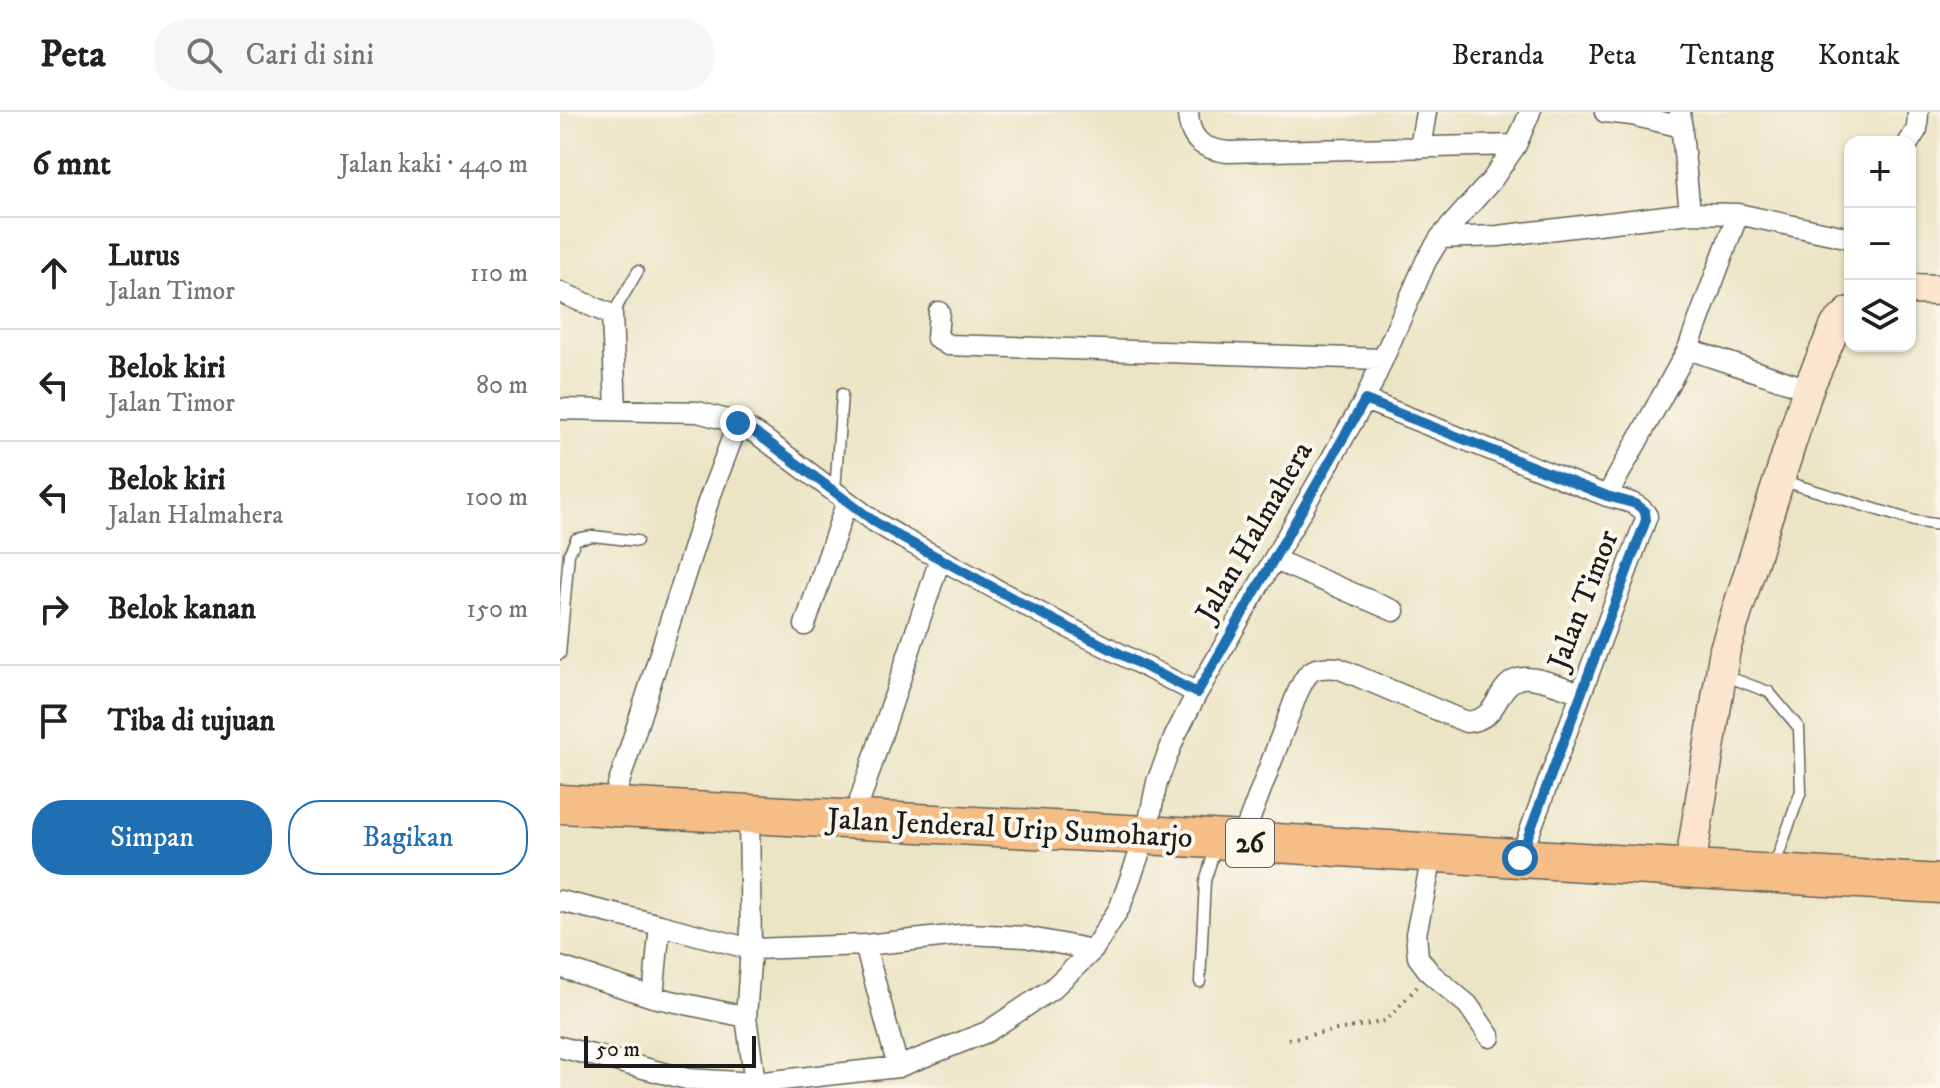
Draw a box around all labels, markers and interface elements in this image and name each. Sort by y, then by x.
search box [154,19,714,91]
text: Peta [40,31,106,79]
icon: search [182,33,226,77]
text: Cari di sini [246,37,374,74]
text: Beranda [1452,38,1544,73]
text: Peta [1588,38,1636,73]
text: Tentang [1680,38,1774,73]
text: Kontak [1818,38,1900,73]
map controls [1844,136,1916,352]
button: + [1844,136,1916,208]
text: 6 mnt [32,143,111,185]
text: Jalan kaki · 440 m [339,148,528,181]
button: − [1844,208,1916,280]
text: Lurus [108,238,180,275]
icon: ahead [32,251,76,295]
text: 110 m [470,257,528,290]
text: Jalan Timor [108,275,235,308]
button: layers [1844,280,1916,352]
text: Belok kiri [108,350,226,387]
icon: left [32,363,76,407]
text: 80 m [476,369,528,402]
text: Jalan Timor [108,387,235,420]
route end [720,405,756,441]
street label: Jalan Halmahera [1187,435,1322,631]
text: Belok kiri [108,462,226,499]
icon: left [32,475,76,519]
text: 100 m [465,481,528,514]
text: Jalan Halmahera [108,499,283,532]
street label: Jalan Timor [1539,525,1627,678]
icon: right [32,587,76,631]
text: Belok kanan [108,591,256,628]
text: 150 m [467,593,528,626]
icon: arrive [32,699,76,743]
text: Tiba di tujuan [108,703,275,740]
button: Simpan [32,800,272,875]
button: Bagikan [288,800,528,875]
street label: Jalan Jenderal Urip Sumoharjo [824,801,1193,857]
road number: 26 [1226,819,1274,867]
route start [1502,840,1538,876]
scale bar [584,1032,756,1068]
text: 50 m [596,1036,640,1063]

